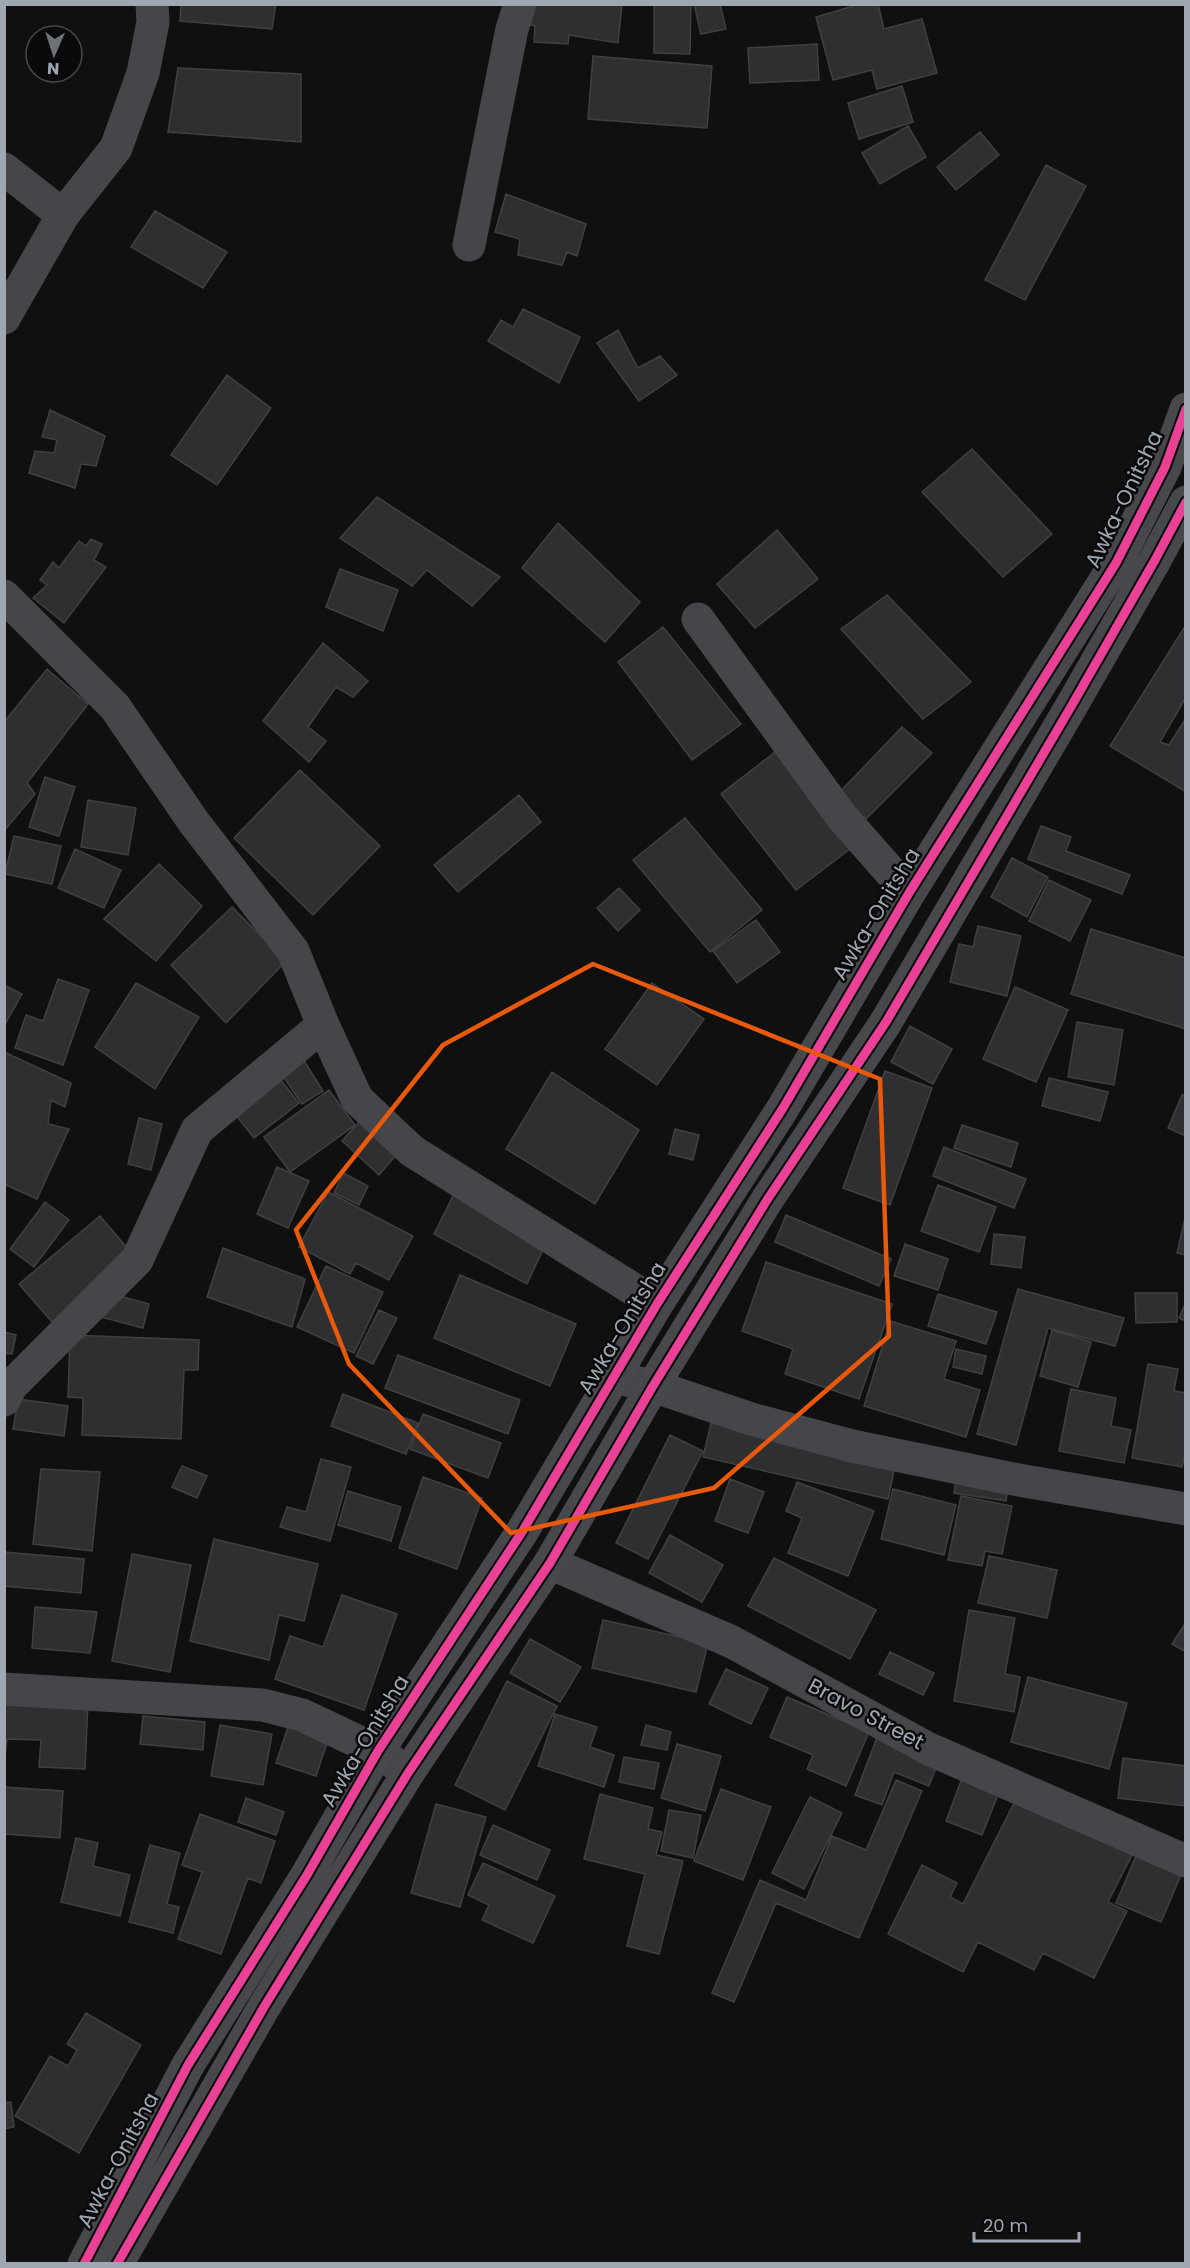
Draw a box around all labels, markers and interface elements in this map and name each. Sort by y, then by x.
north arrow [24,24,84,84]
text: N [47,57,60,80]
street label: Awka-Onitsha [1078,425,1169,572]
street label: Awka-Onitsha [825,842,926,985]
street label: Awka-Onitsha [571,1256,672,1399]
street label: Awka-Onitsha [314,1669,415,1812]
street label: Bravo Street [803,1671,929,1756]
street label: Awka-Onitsha [70,2087,165,2232]
scale bar [974,2205,1079,2243]
text: 20 m [983,2213,1028,2238]

